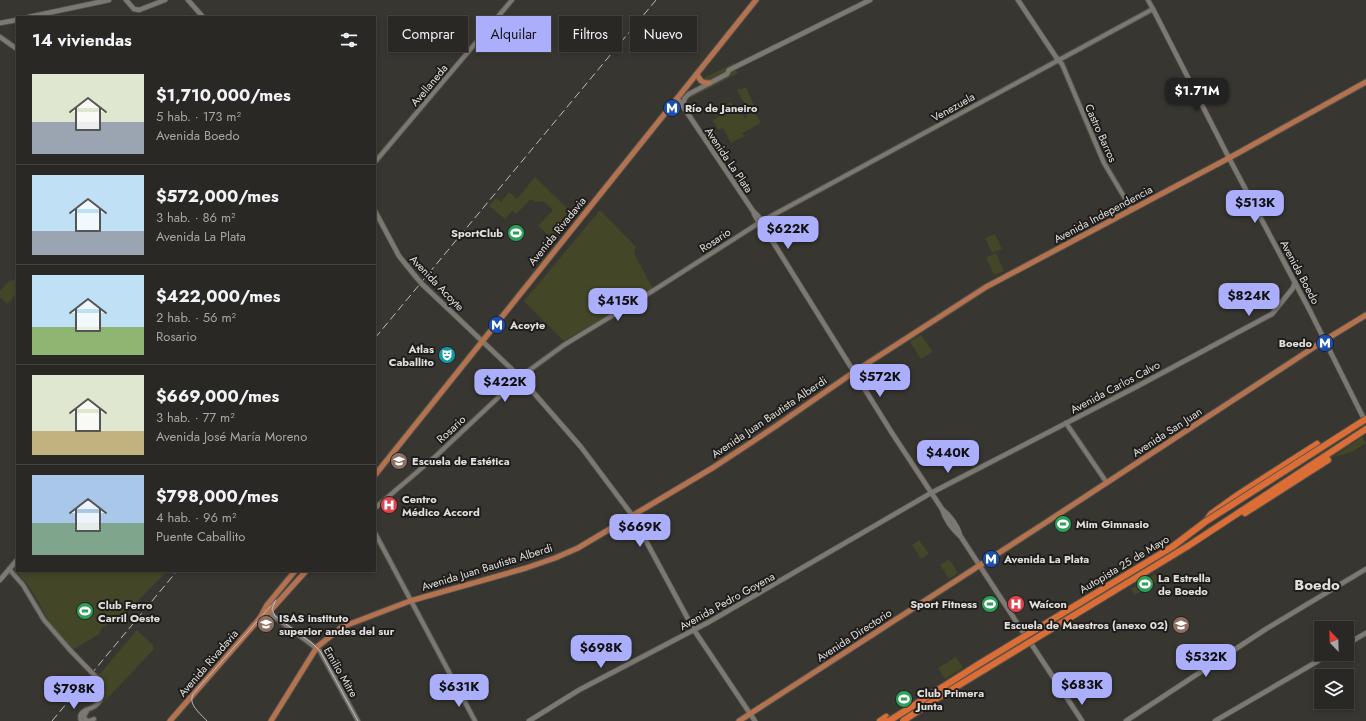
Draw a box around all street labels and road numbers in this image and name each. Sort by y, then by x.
street label: Avellaneda [407,61,451,109]
street label: Venezuela [928,88,978,126]
street label: Castro Barros [1081,101,1121,165]
street label: Avenida La Plata [701,124,757,196]
street label: Avenida Independencia [1051,181,1155,247]
street label: Avenida Rivadavia [524,193,590,269]
street label: Rosario [696,224,734,256]
street label: Avenida Boedo [1276,237,1324,307]
street label: Avenida Acoyte [406,252,468,315]
street label: Avenida Carlos Calvo [1067,357,1163,417]
street label: Avenida Juan Bautista Alberdi [708,372,830,462]
street label: Avenida San Juan [1129,403,1205,461]
street label: Rosario [433,411,469,447]
street label: Autopista 25 de Mayo [1076,531,1172,597]
street label: Avenida Juan Bautista Alberdi [419,539,555,595]
street label: Avenida Pedro Goyena [676,568,778,634]
street label: Avenida Directorio [813,605,895,665]
street label: Avenida Rivadavia [174,626,242,700]
street label: Emilio Mitre [320,644,362,700]

